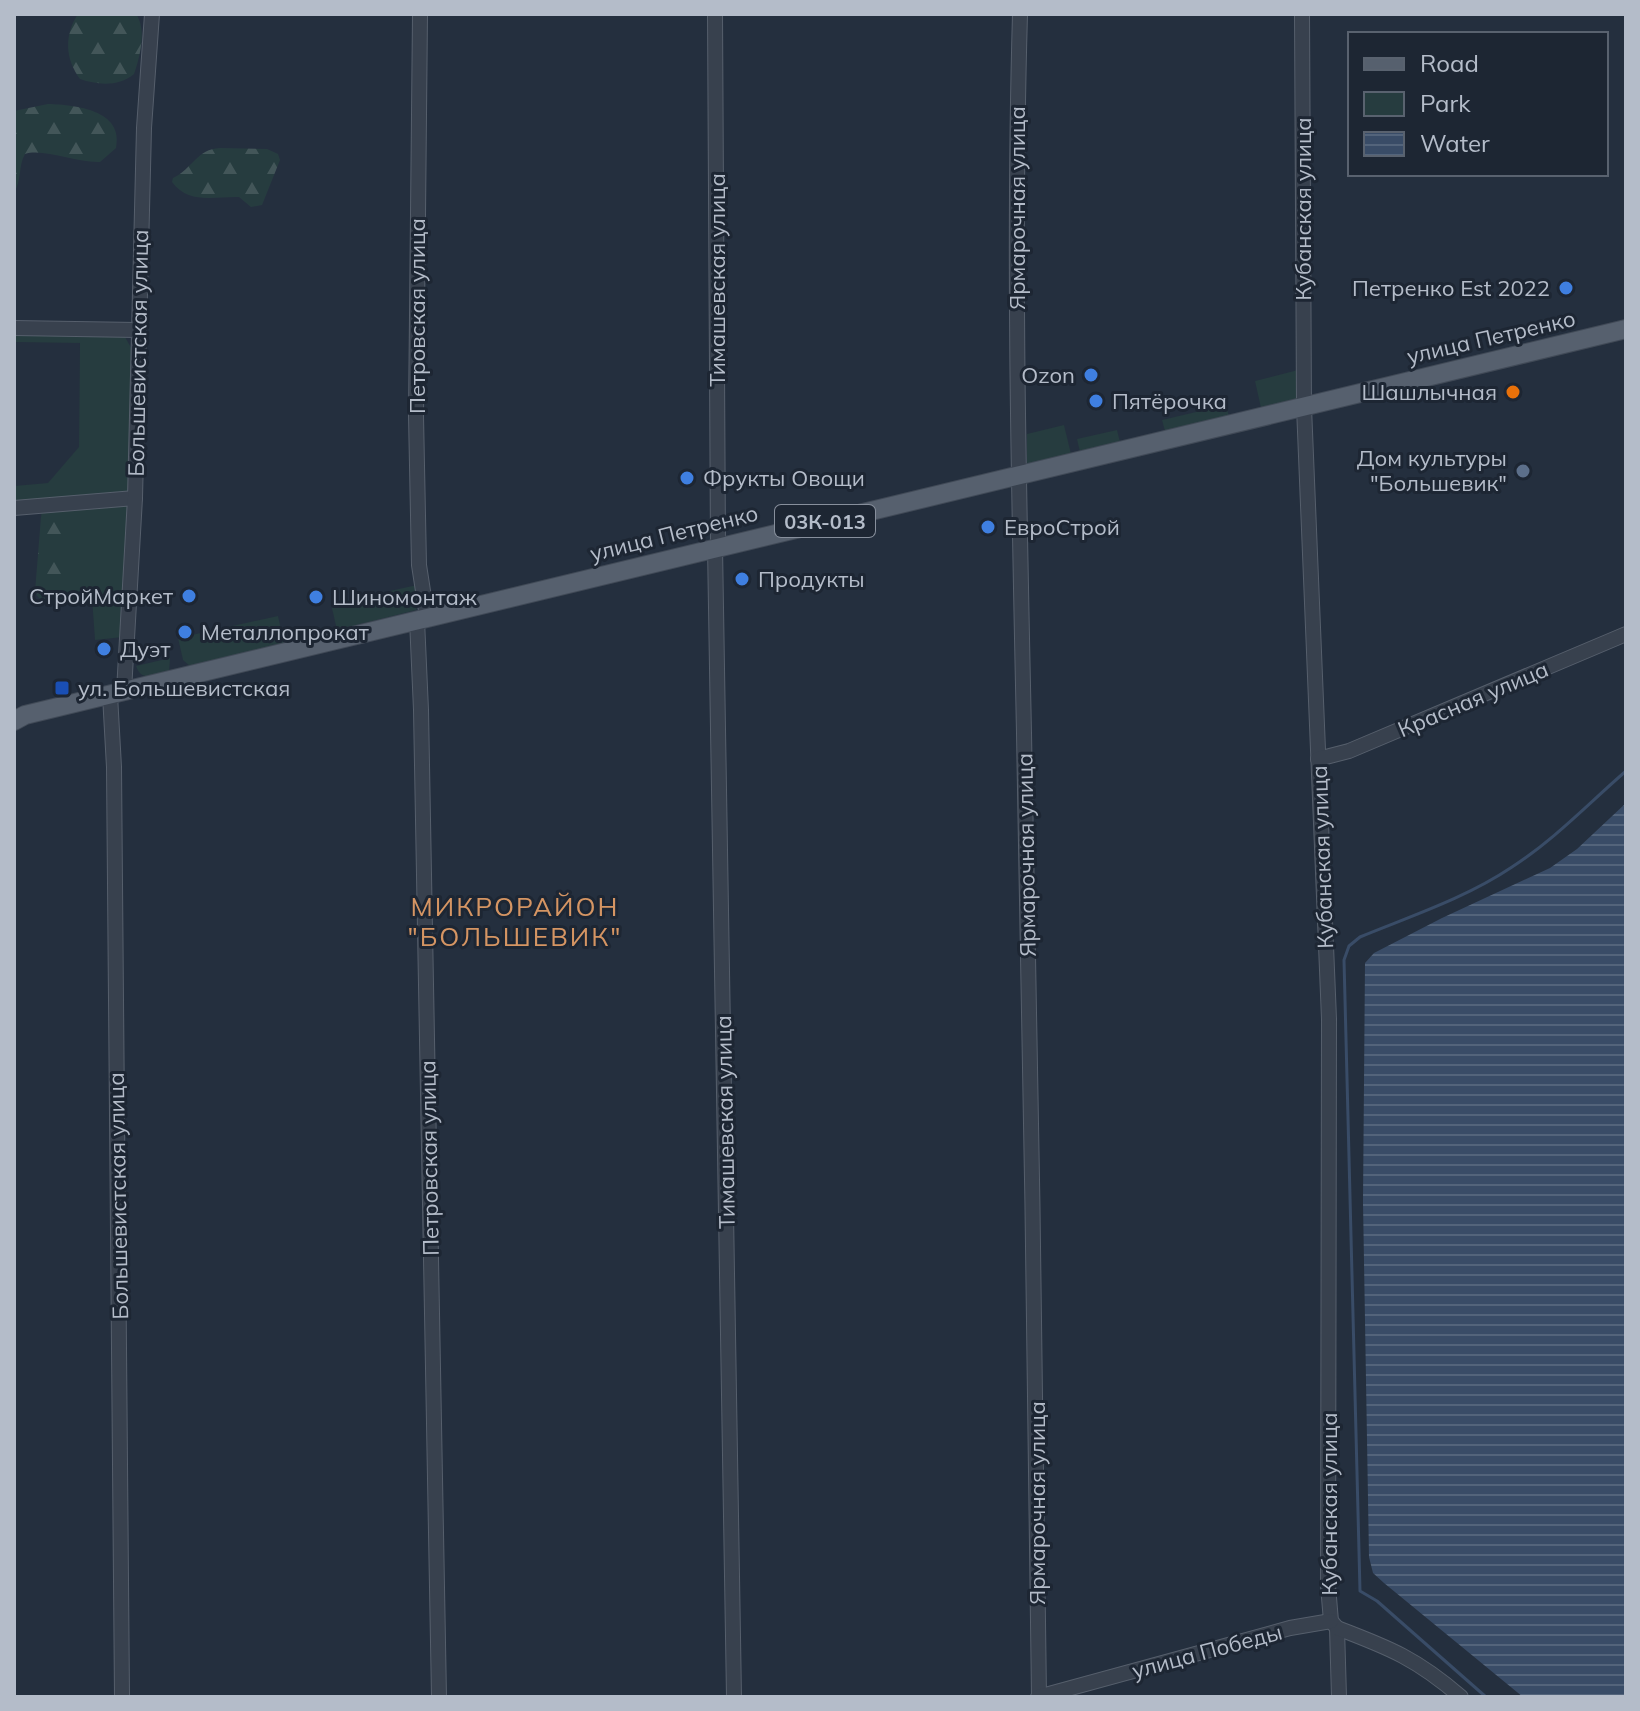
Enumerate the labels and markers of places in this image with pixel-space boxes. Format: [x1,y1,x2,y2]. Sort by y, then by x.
place label: Петренко Est 2022 [1352,274,1550,302]
marker: Петренко Est 2022 [1557,279,1575,297]
place label: Ozon [1021,361,1075,389]
marker: Ozon [1082,366,1100,384]
place label: Шашлычная [1361,378,1497,406]
marker: Шашлычная [1504,383,1522,401]
place label: Пятёрочка [1112,387,1227,415]
marker: Пятёрочка [1087,392,1105,410]
place label: Дом культуры "Большевик" [1357,444,1507,497]
marker: Дом культуры "Большевик" [1514,462,1532,480]
place label: Фрукты Овощи [703,464,865,492]
marker: Фрукты Овощи [678,469,696,487]
place label: ЕвроСтрой [1004,513,1120,541]
marker: ЕвроСтрой [979,518,997,536]
place label: Продукты [758,565,865,593]
marker: Продукты [733,570,751,588]
place label: СтройМаркет [29,582,173,610]
place label: Шиномонтаж [332,583,477,611]
marker: СтройМаркет [180,587,198,605]
marker: Шиномонтаж [307,588,325,606]
place label: Металлопрокат [201,618,369,646]
marker: Металлопрокат [176,623,194,641]
place label: Дуэт [120,635,171,663]
marker: Дуэт [95,640,113,658]
place label: ул. Большевистская [78,674,290,702]
marker: ул. Большевистская [53,679,71,697]

